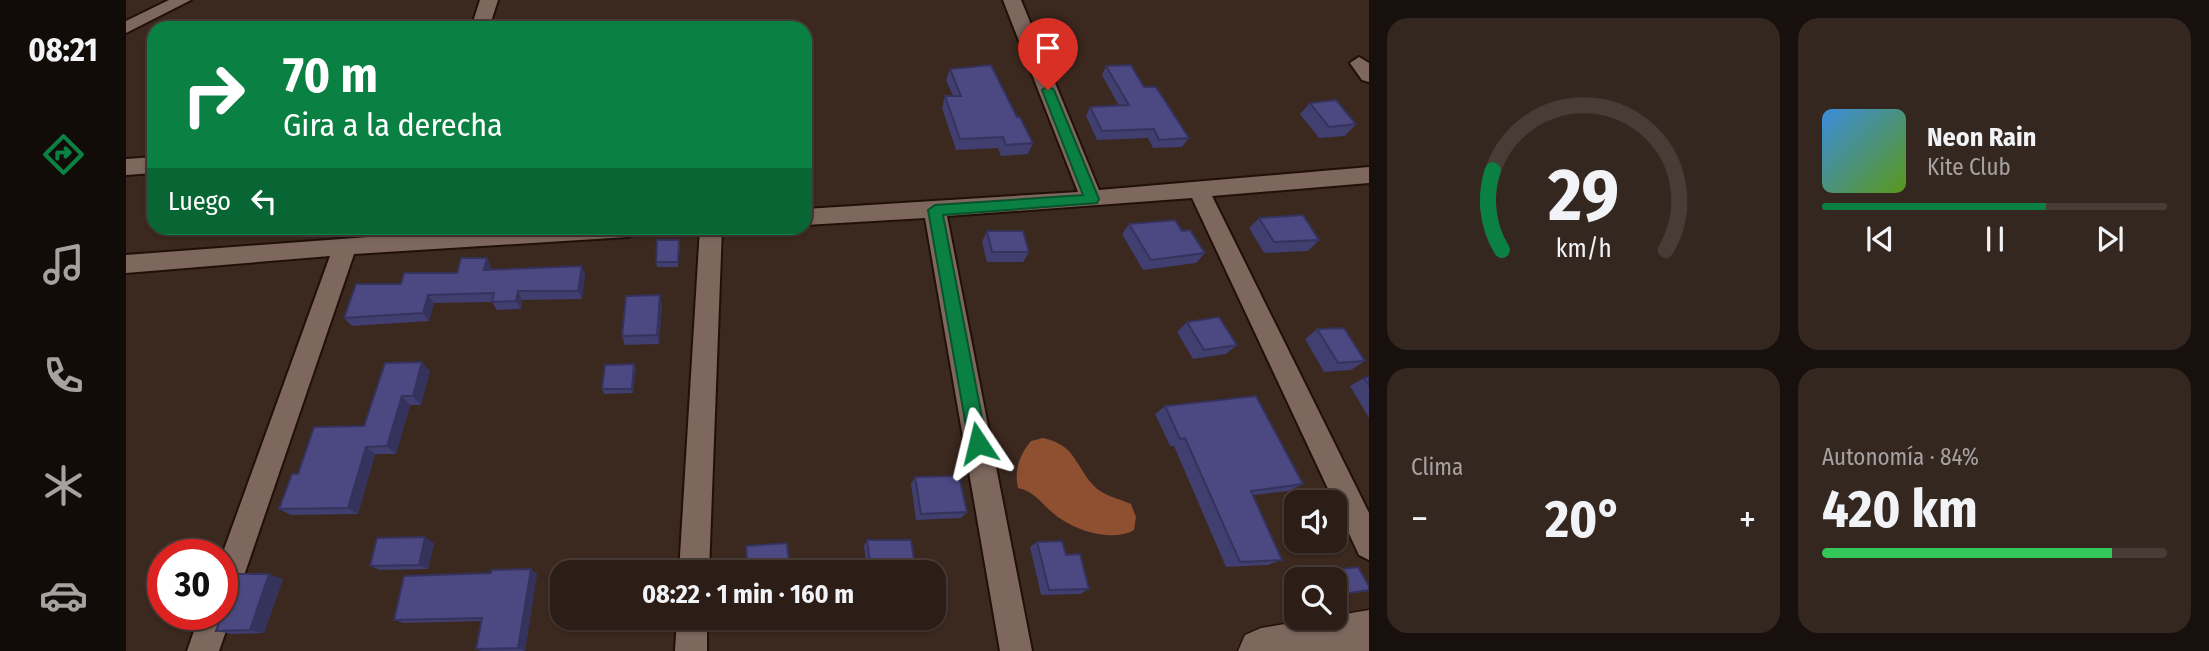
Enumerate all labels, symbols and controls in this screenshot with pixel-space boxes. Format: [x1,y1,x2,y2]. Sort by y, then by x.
pin [1018,18,1078,90]
icon: arrive [1029,29,1067,67]
text: 08:21 [28,31,98,69]
text: 70 m [283,46,378,105]
icon: right [168,49,259,140]
text: Gira a la derecha [283,106,503,144]
text: Neon Rain [1927,122,2036,153]
icon: directions [39,130,88,179]
text: 29 [1547,152,1619,239]
text: Kite Club [1927,153,2011,181]
icon: left [245,182,283,220]
text: Luego [168,186,231,217]
icon: previous [1861,220,1899,258]
icon: pause [1976,220,2014,258]
icon: next [2091,220,2129,258]
text: km/h [1556,234,1611,264]
icon: music [39,240,88,289]
icon: phone [39,351,88,400]
position arrow [941,406,1015,480]
text: Autonomía · 84% [1822,443,1979,471]
text: Clima [1411,453,1463,481]
icon: climate [39,461,88,510]
text: 420 km [1822,478,1978,541]
text: 20° [1545,488,1622,551]
map controls [1284,490,1347,630]
button: sound [1284,490,1347,553]
text: − [1411,496,1428,542]
text: + [1739,496,1756,542]
speed limit sign: 30 [147,539,238,630]
button: search [1284,567,1347,630]
icon: car [39,571,88,620]
text: 08:22 · 1 min · 160 m [642,579,854,610]

